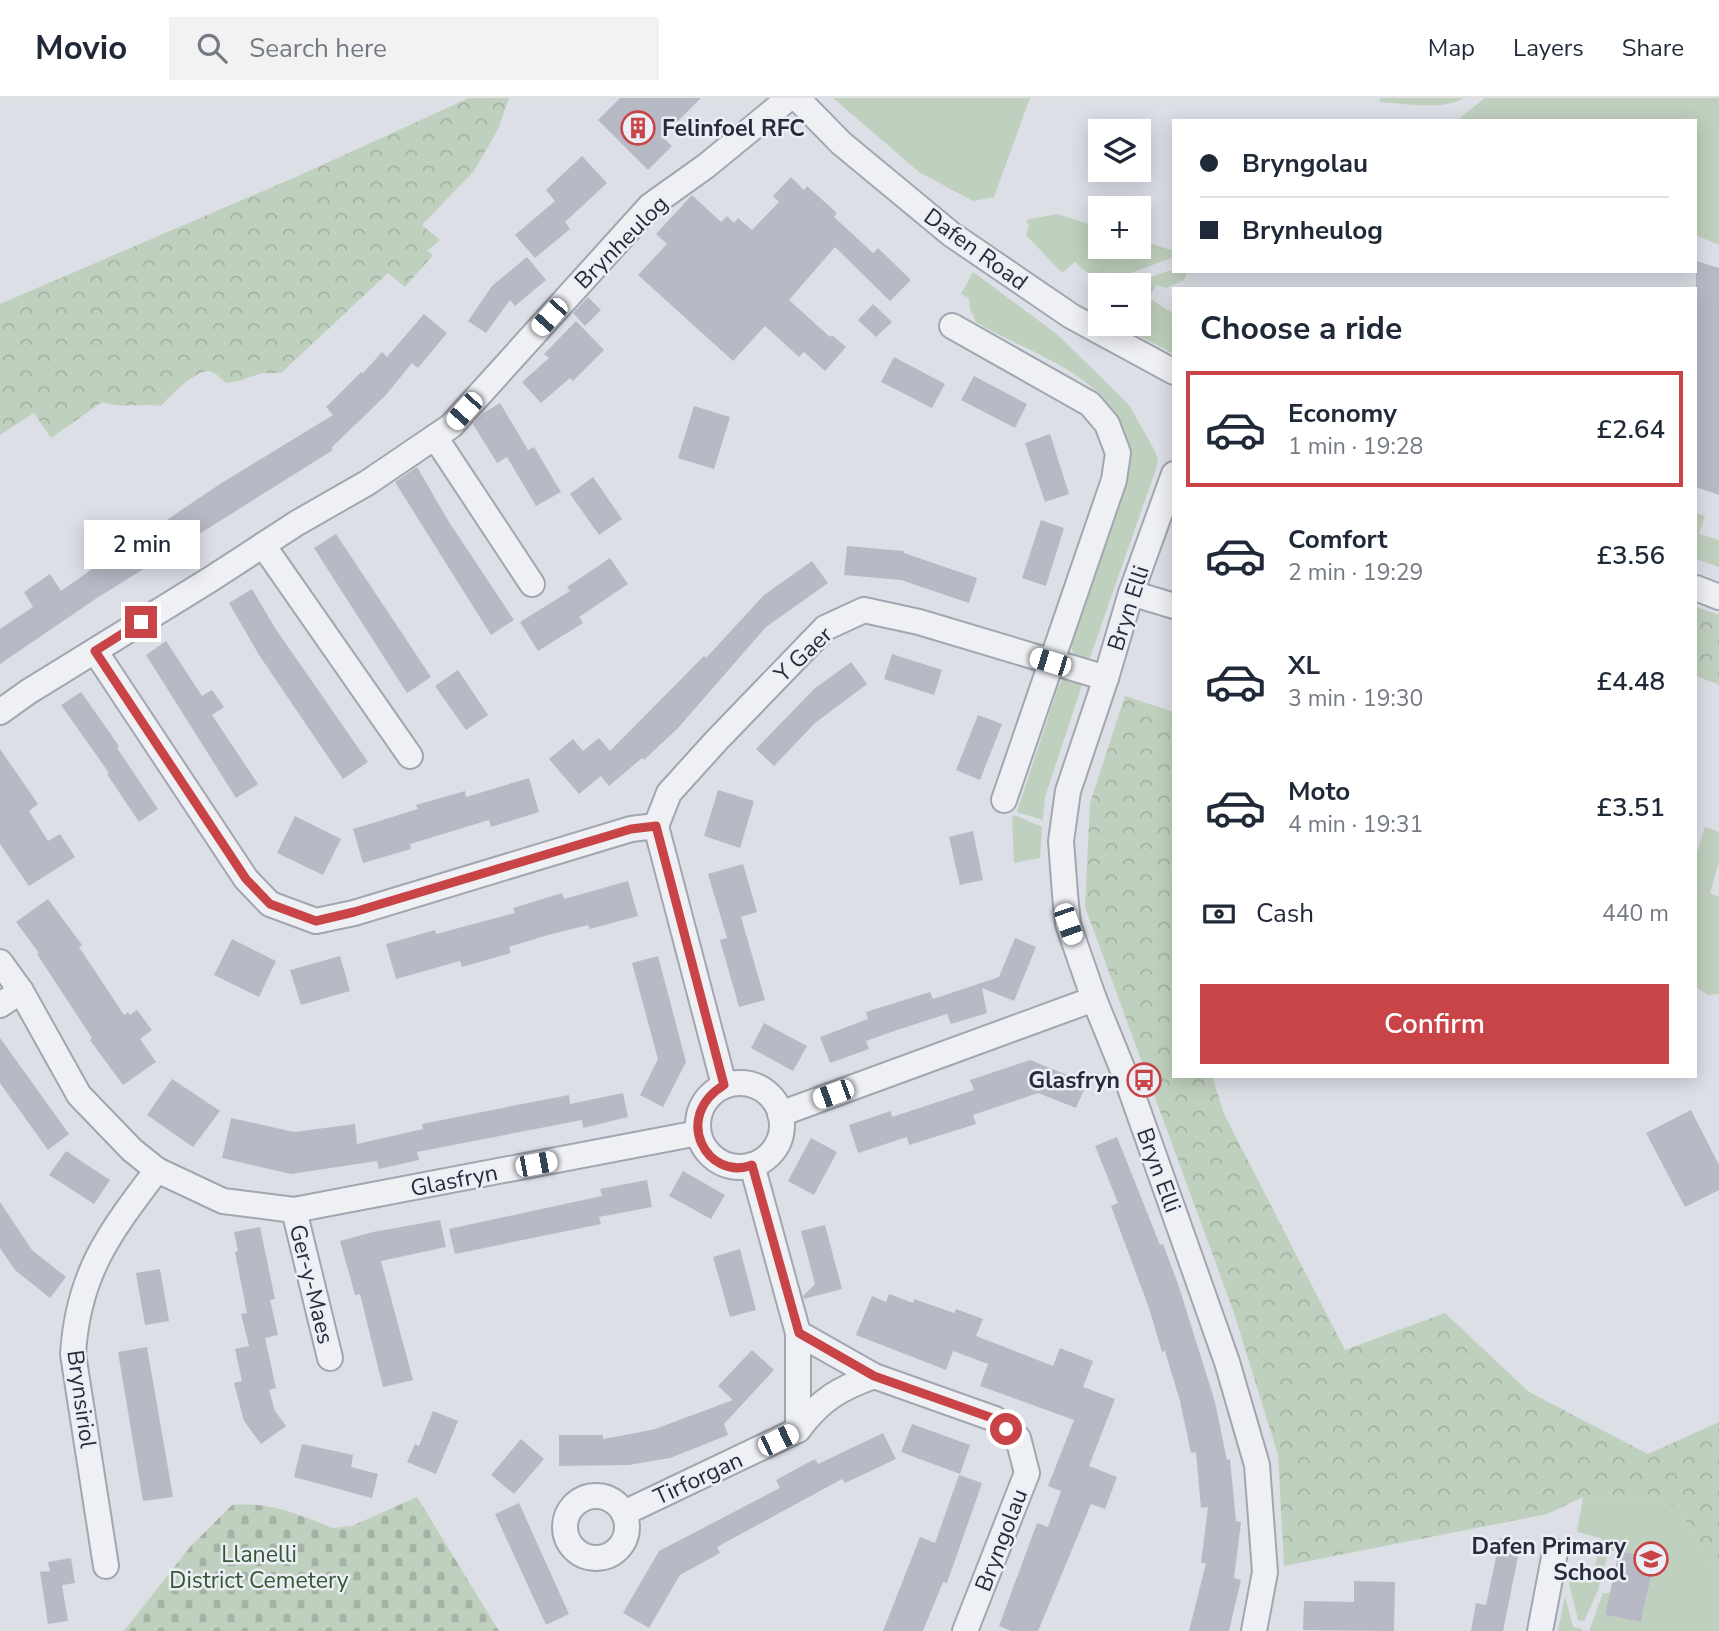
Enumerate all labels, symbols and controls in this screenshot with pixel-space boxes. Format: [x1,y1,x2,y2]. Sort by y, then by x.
search box [169,17,659,80]
text: Movio [35,26,127,71]
icon: search [193,29,231,67]
text: Search here [249,31,387,66]
text: Map [1428,32,1475,64]
text: Layers [1513,32,1584,64]
text: Share [1622,32,1684,64]
building icon: Felinfoel RFC [619,109,657,147]
place label: Felinfoel RFC [662,113,805,144]
map controls [1088,119,1151,336]
button: layers [1088,119,1151,182]
text: Bryngolau [1242,146,1368,181]
street label: Brynheulog [568,189,675,296]
button: + [1088,196,1151,259]
street label: Dafen Road [918,201,1034,298]
text: Brynheulog [1242,213,1383,248]
button: − [1088,273,1151,336]
car [528,294,571,340]
text: Choose a ride [1200,307,1402,350]
car [443,388,486,434]
text: Economy [1288,396,1397,431]
icon: car [1204,398,1267,461]
text: £2.64 [1596,412,1665,447]
text: 1 min · 19:28 [1288,431,1423,462]
callout: 2 min [83,520,199,570]
text: Comfort [1288,522,1388,557]
icon: car [1204,524,1267,587]
text: 2 min [113,529,171,560]
text: £3.56 [1596,538,1665,573]
text: 2 min · 19:29 [1288,557,1423,588]
street label: Bryn Elli [1100,562,1157,655]
route end [125,606,157,638]
street label: Y Gaer [767,619,840,690]
car [1027,646,1074,678]
text: XL [1288,648,1320,683]
icon: car [1204,650,1267,713]
text: £4.48 [1596,664,1665,699]
text: 3 min · 19:30 [1288,683,1423,714]
text: Moto [1288,774,1350,809]
icon: car [1204,776,1267,839]
text: £3.51 [1596,790,1665,825]
text: 4 min · 19:31 [1288,809,1423,840]
icon: cash [1200,895,1238,933]
text: Cash [1256,896,1314,931]
text: 440 m [1602,898,1669,929]
car [1052,901,1085,947]
button: Confirm [1200,984,1669,1064]
bus stop icon: Glasfryn [1125,1061,1163,1099]
place label: Glasfryn [1028,1065,1120,1096]
car [810,1077,857,1111]
street label: Bryn Elli [1129,1124,1188,1217]
car [514,1150,559,1178]
street label: Glasfryn [408,1157,500,1204]
street label: Ger-y-Maes [282,1221,341,1347]
street label: Brynsiriol [59,1348,104,1450]
route start [990,1413,1022,1445]
car [755,1421,802,1459]
street label: Tirforgan [649,1444,748,1513]
street label: Bryngolau [968,1484,1035,1596]
place label: Dafen Primary School [1471,1531,1627,1588]
park label: Llanelli District Cemetery [169,1539,349,1596]
school or university icon: Dafen Primary School [1632,1540,1670,1578]

